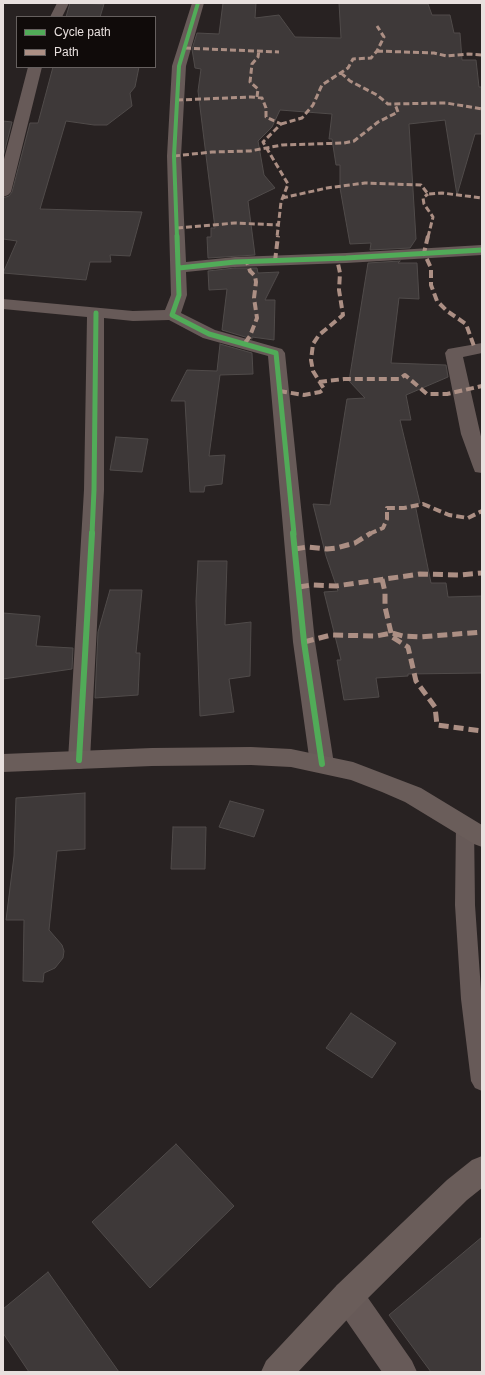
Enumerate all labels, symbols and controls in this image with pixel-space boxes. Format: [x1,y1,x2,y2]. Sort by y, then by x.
legend [16,16,156,68]
text: Cycle path [54,25,111,39]
text: Path [54,45,79,59]

